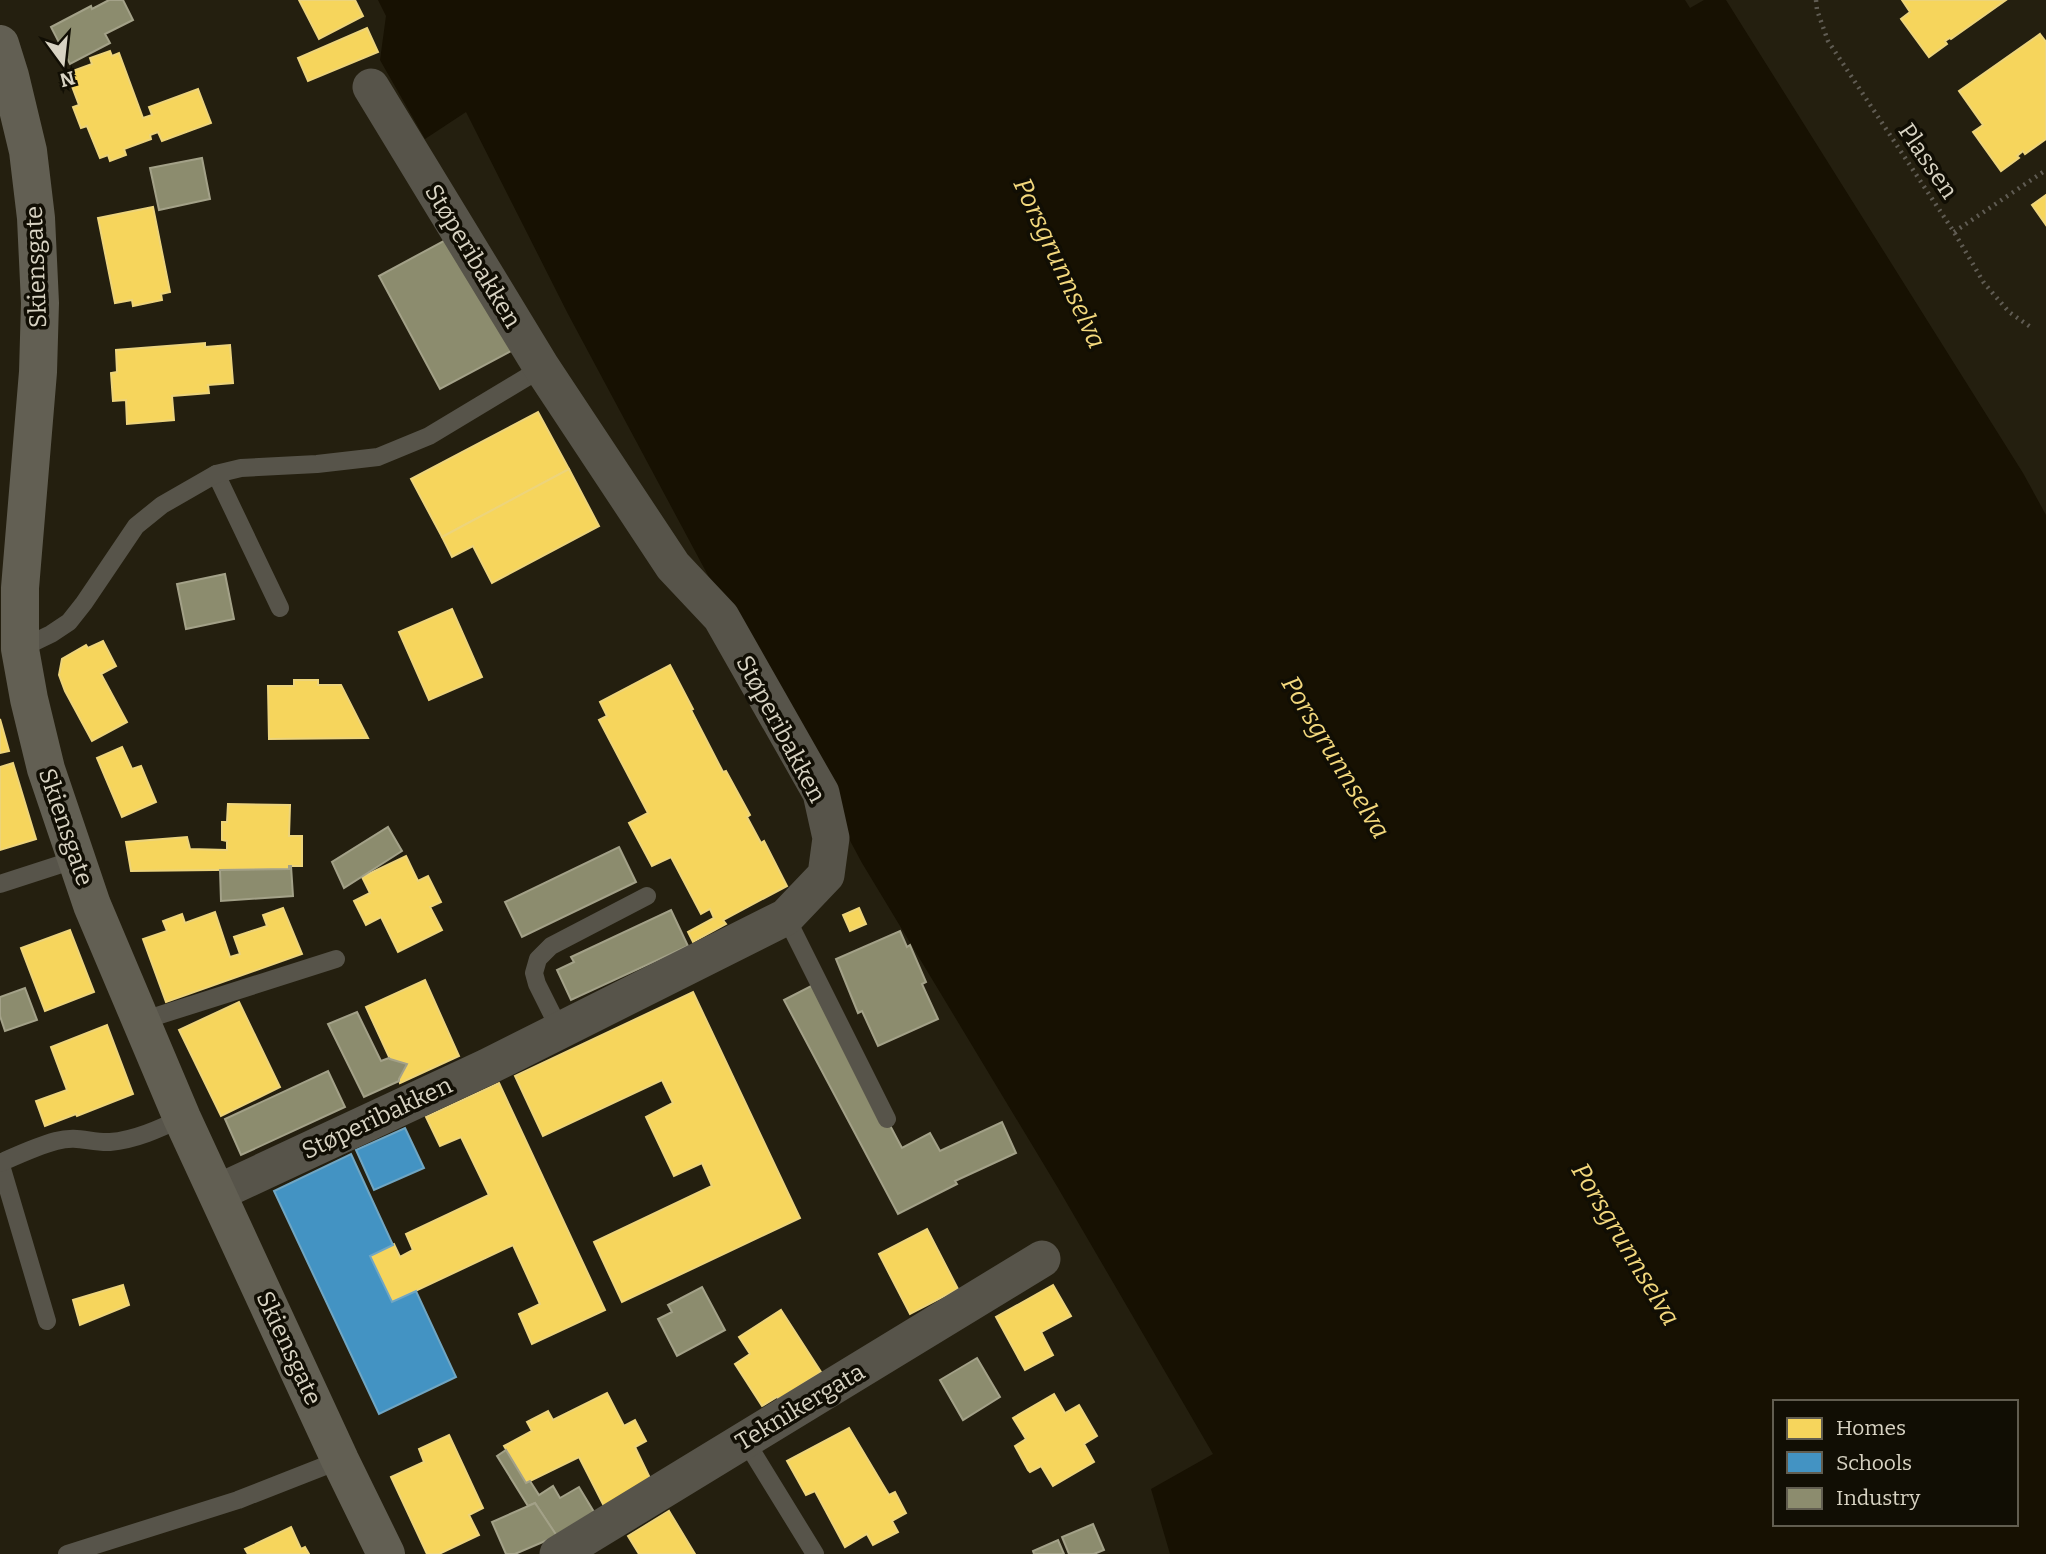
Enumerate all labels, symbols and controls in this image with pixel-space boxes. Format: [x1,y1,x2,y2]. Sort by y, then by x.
north arrow [28,28,98,98]
text: N [57,66,77,92]
street label: Plassen [1893,118,1963,204]
water label: Porsgrunnselva [1007,173,1113,353]
street label: Støperibakken [419,179,527,333]
street label: Skiensgate [20,205,52,329]
street label: Støperibakken [730,651,832,807]
water label: Porsgrunnselva [1275,670,1396,844]
street label: Skiensgate [33,765,99,889]
street label: Støperibakken [297,1071,457,1165]
water label: Porsgrunnselva [1565,1157,1686,1331]
street label: Skiensgate [250,1287,328,1409]
street label: Teknikergata [730,1358,870,1456]
legend [1773,1400,2018,1526]
text: Homes [1836,1415,1906,1441]
text: Schools [1836,1450,1912,1476]
text: Industry [1836,1485,1921,1511]

